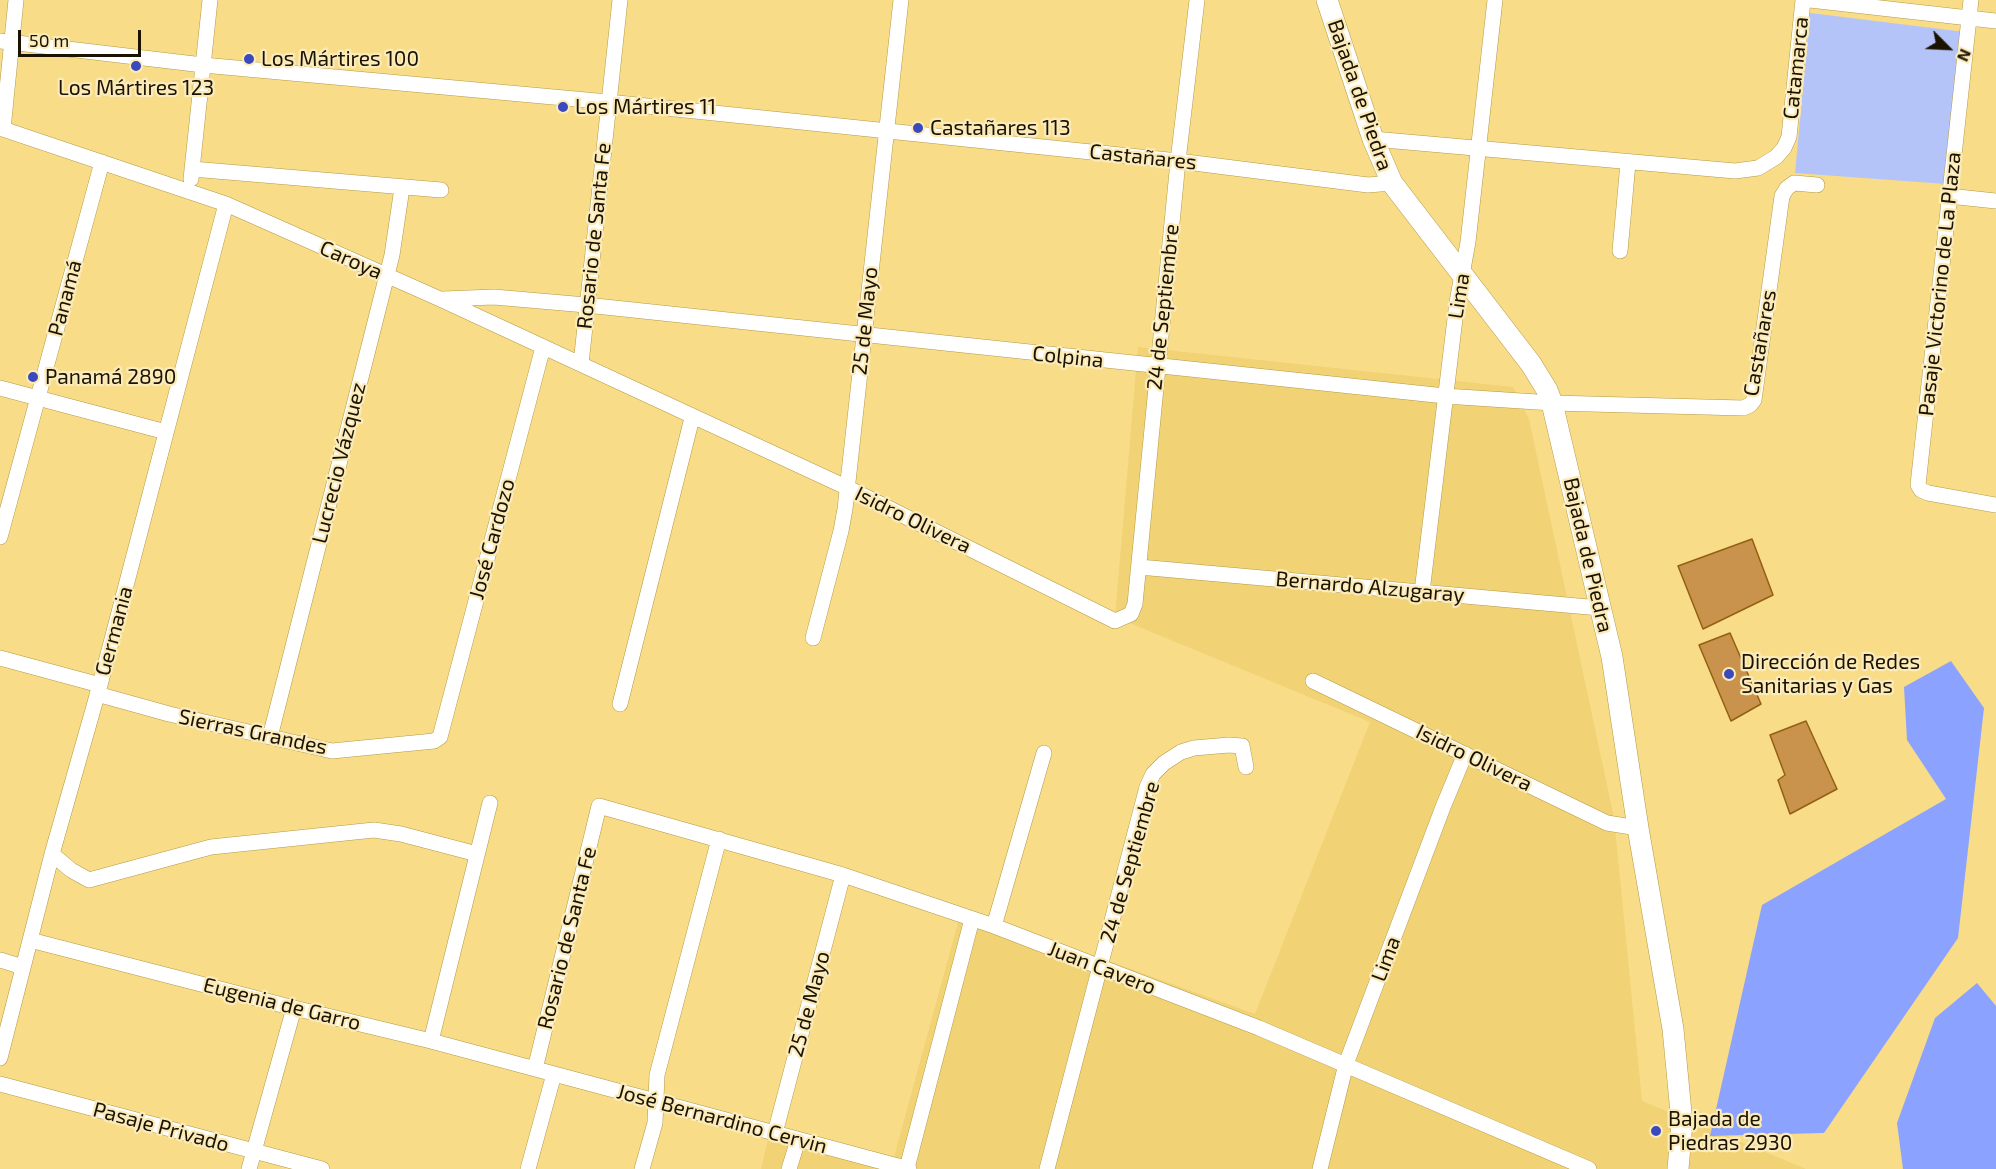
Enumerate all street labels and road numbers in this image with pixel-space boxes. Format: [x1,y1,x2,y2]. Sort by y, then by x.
street label: Bajada de Piedra [1322,16,1398,174]
street label: Catamarca [1778,16,1814,120]
street label: Castañares [1088,139,1198,175]
street label: Rosario de Santa Fe [572,142,616,330]
street label: Pasaje Victorino de La Plaza [1914,151,1966,417]
street label: 24 de Septiembre [1142,223,1184,391]
street label: Caroya [316,235,386,285]
street label: Panamá [43,257,87,339]
street label: 25 de Mayo [847,266,883,376]
street label: Lima [1443,271,1475,321]
street label: Castañares [1738,288,1782,398]
street label: Colpina [1031,341,1105,373]
street label: Lucrecio Vázquez [307,380,371,546]
street label: Bajada de Piedra [1558,475,1618,635]
street label: José Cardozo [464,476,520,602]
street label: Isidro Olivera [851,481,975,559]
street label: Bernardo Alzugaray [1275,566,1465,608]
street label: Germania [90,583,138,679]
street label: Sierras Grandes [176,704,330,760]
street label: Isidro Olivera [1412,719,1536,797]
street label: 24 de Septiembre [1095,778,1165,946]
street label: Rosario de Santa Fe [532,844,602,1032]
street label: Lima [1366,933,1406,985]
street label: Juan Cavero [1045,936,1159,1000]
street label: 25 de Mayo [783,948,835,1060]
street label: Eugenia de Garro [201,972,363,1036]
street label: José Bernardino Cervin [614,1079,830,1159]
street label: Pasaje Privado [90,1097,232,1157]

